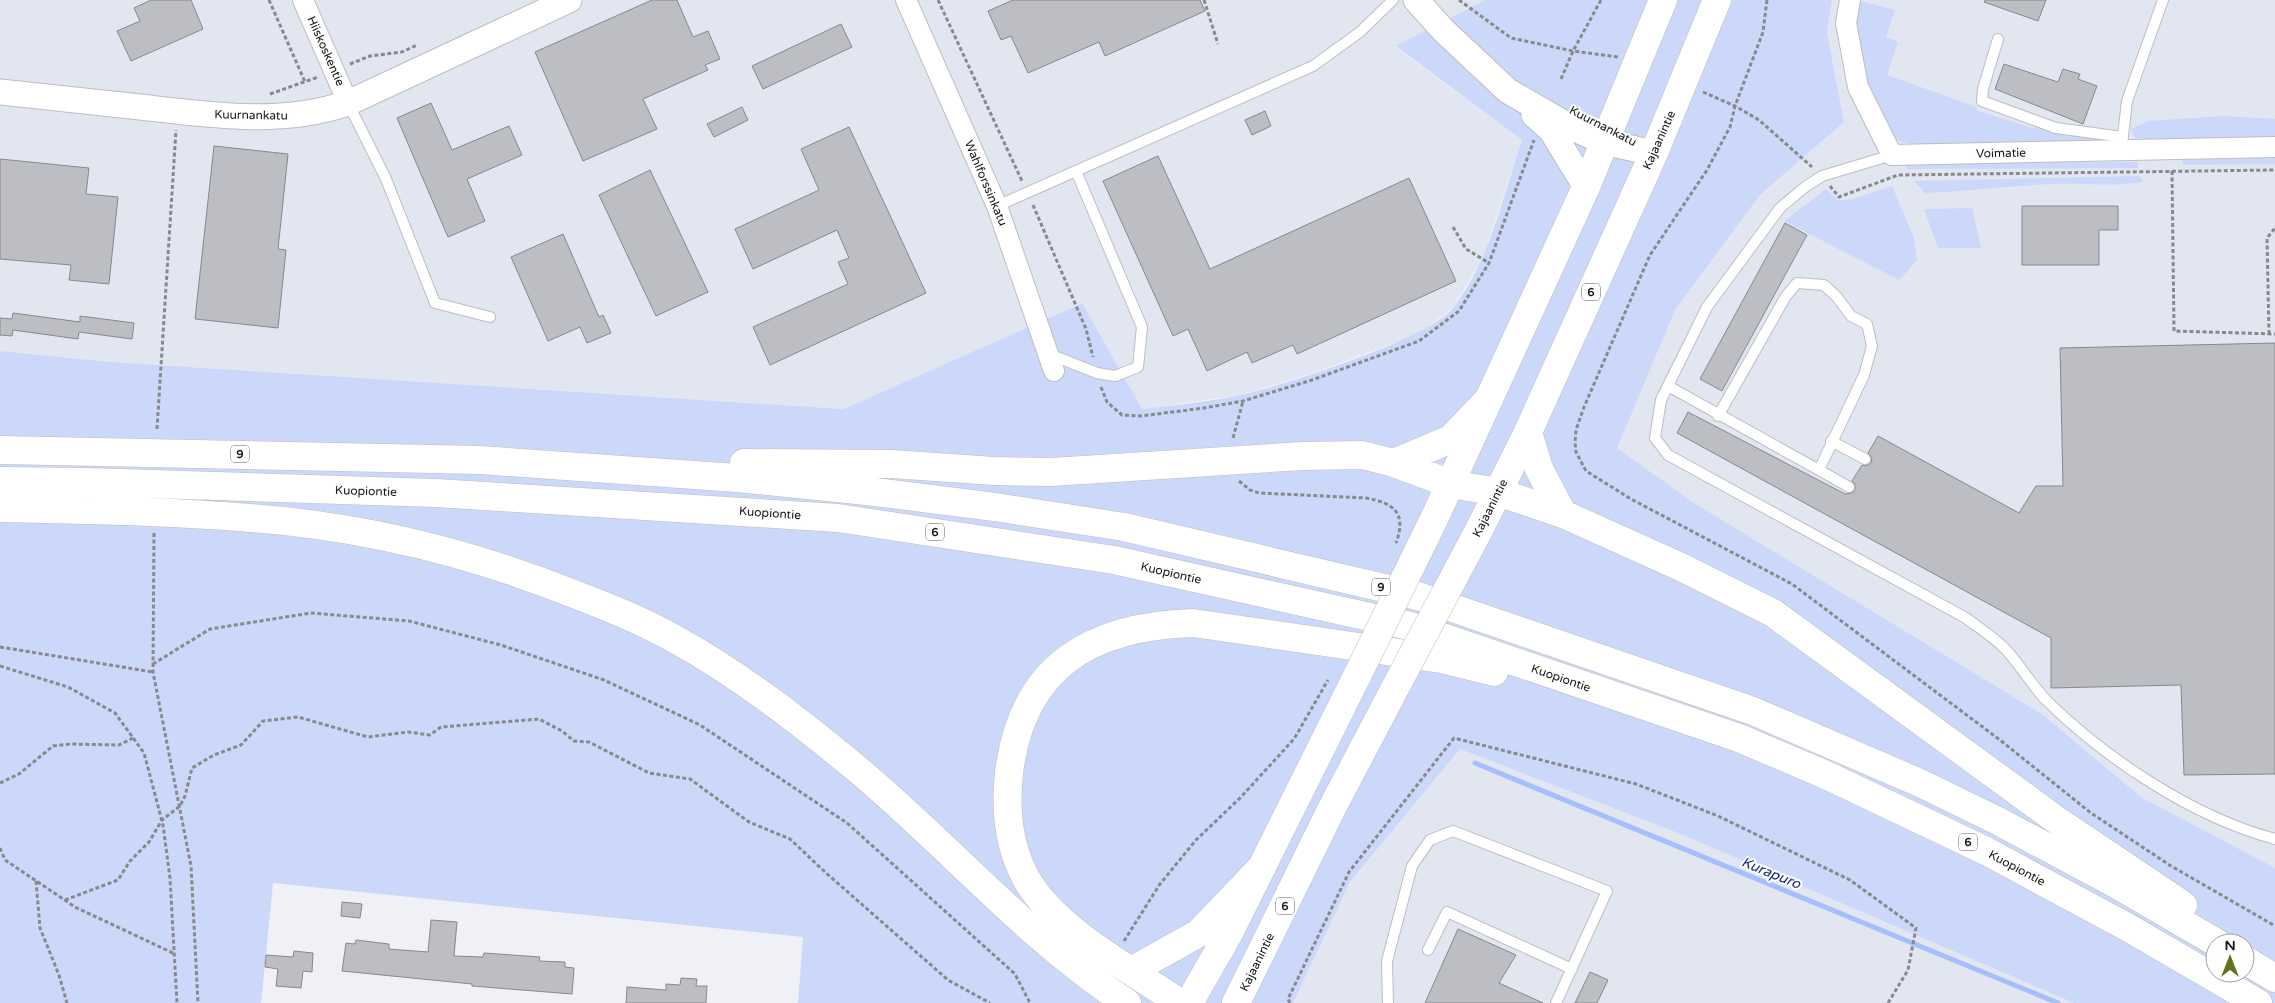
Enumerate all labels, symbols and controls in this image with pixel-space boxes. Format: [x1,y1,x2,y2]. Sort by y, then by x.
street label: Hiiskoskentie [304,14,348,88]
street label: Kuurnankatu [1567,103,1639,149]
street label: Kuurnankatu [214,107,288,123]
street label: Kajaanintie [1640,108,1678,172]
street label: Wahlforssinkatu [962,138,1010,228]
street label: Voimatie [1976,146,2026,160]
road number: 6 [1582,284,1600,300]
road number: 9 [231,446,249,462]
street label: Kajaanintie [1469,477,1511,539]
street label: Kuopiontie [335,483,397,499]
street label: Kuopiontie [739,504,802,522]
road number: 6 [926,524,944,540]
street label: Kuopiontie [1139,559,1203,587]
road number: 9 [1372,578,1390,596]
street label: Kuopiontie [1529,661,1593,695]
road number: 6 [1959,834,1977,850]
street label: Kuopiontie [1986,847,2048,889]
water label: Kurapuro [1739,853,1804,893]
road number: 6 [1276,898,1294,914]
street label: Kajaanintie [1237,930,1277,993]
north arrow [2205,933,2255,983]
text: N [2224,937,2236,954]

